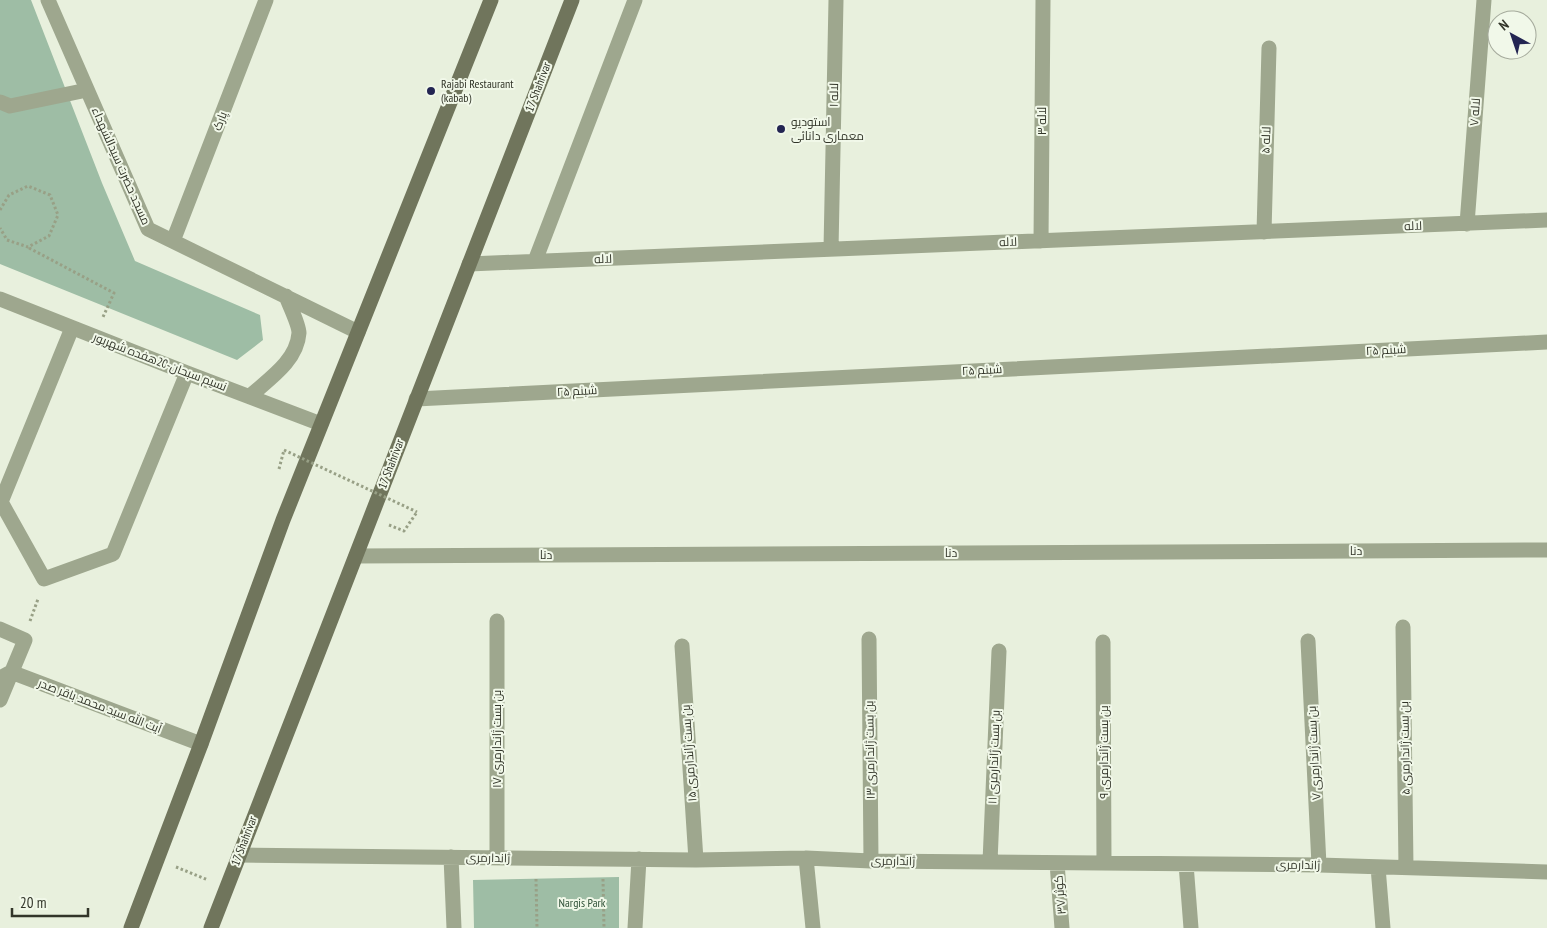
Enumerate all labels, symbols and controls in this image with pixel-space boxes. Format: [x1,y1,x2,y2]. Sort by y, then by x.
north arrow [1487,10,1537,60]
text: N [1495,16,1512,34]
street label: 17 Shahrivar [521,59,554,114]
place label: Rajabi Restaurant (kabab) [441,76,514,105]
street label: لاله ۱ [826,83,841,107]
marker: Rajabi Restaurant (kabab) [425,85,437,97]
street label: لاله ۷ [1466,97,1483,126]
street label: مسجد حضرت سیدالشهداء [89,105,154,227]
street label: لاله ۳ [1034,107,1049,135]
street label: پارک [209,108,232,133]
place label: استودیو معماری دانائی [791,114,864,143]
marker: استودیو معماری دانائی [775,123,787,135]
street label: لاله ۵ [1258,126,1273,154]
street label: لاله [1404,218,1422,233]
street label: لاله [999,234,1017,249]
street label: لاله [594,251,612,266]
street label: نسیم سبحان-20هفده شهریور [90,329,229,395]
street label: شبنم ۲۵ [1365,341,1407,359]
street label: شبنم ۲۵ [961,361,1003,379]
street label: شبنم ۲۵ [556,382,598,400]
street label: 17 Shahrivar [374,436,407,491]
street label: دنا [1350,543,1362,558]
street label: دنا [945,545,957,560]
street label: دنا [540,547,552,562]
street label: آیت الله سید محمد باقر صدر [35,675,165,736]
street label: بن بست ژاندارمری ۱۷ [489,690,504,788]
street label: بن بست ژاندارمری ۱۳ [861,700,878,800]
street label: بن بست ژاندارمری ۵ [1396,701,1413,795]
street label: بن بست ژاندارمری ۱۵ [678,704,699,802]
street label: بن بست ژاندارمری ۹ [1096,705,1111,799]
street label: بن بست ژاندارمری ۷ [1304,705,1323,801]
street label: بن بست ژاندارمری ۱۱ [984,710,1003,804]
street label: 17 Shahrivar [227,813,260,868]
street label: ژاندارمری [466,850,511,865]
street label: ژاندارمری [871,853,916,868]
street label: ژاندارمری [1276,857,1321,872]
street label: کوثر ۳۷ [1050,875,1069,915]
scale bar [12,886,89,918]
text: 20 m [20,893,46,912]
park label: Nargis Park [559,895,606,910]

